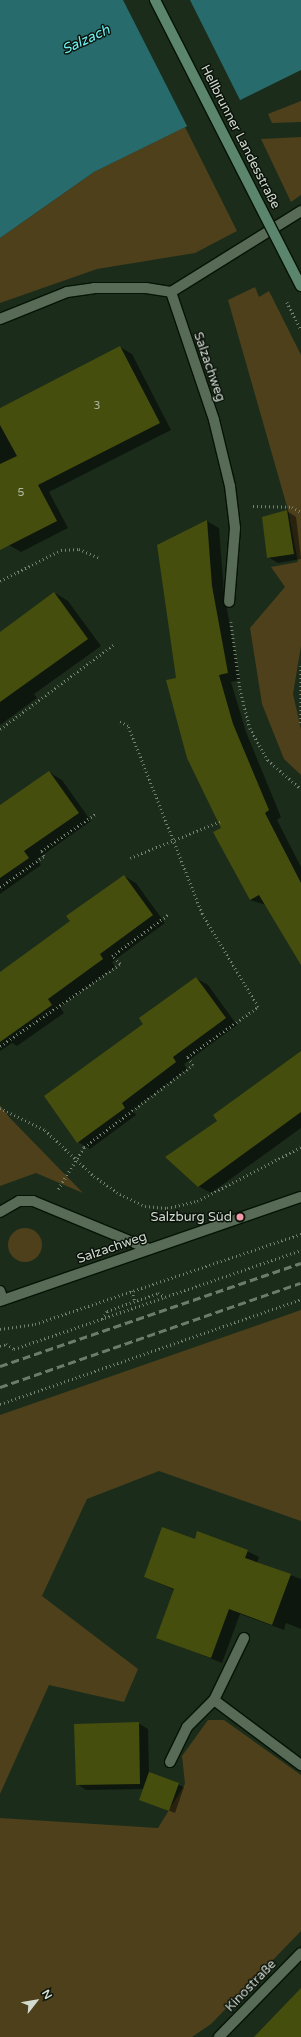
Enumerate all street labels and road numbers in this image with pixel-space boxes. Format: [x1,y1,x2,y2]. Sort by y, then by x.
street label: Hellbrunner Landesstraße [197,62,283,212]
street label: Salzachweg [190,330,228,404]
street label: Salzachweg [75,1229,149,1267]
street label: Kinostraße [222,1957,280,2015]

